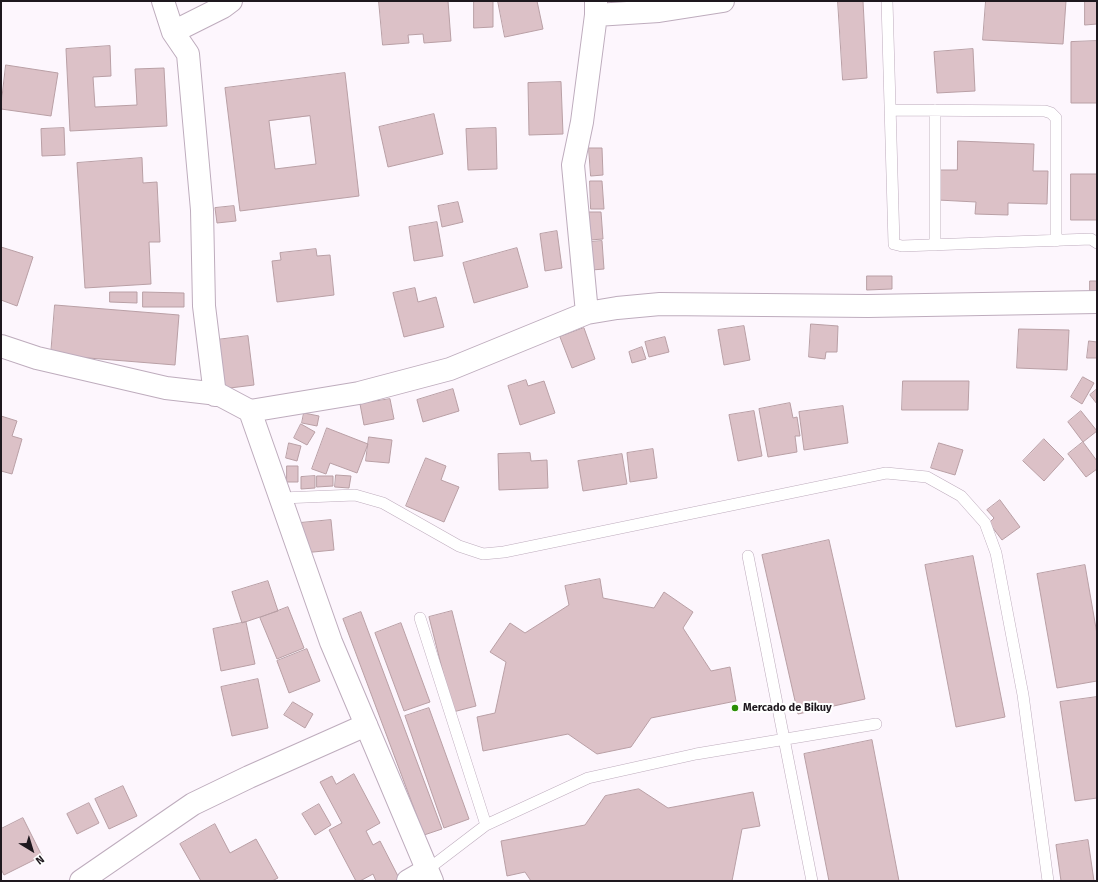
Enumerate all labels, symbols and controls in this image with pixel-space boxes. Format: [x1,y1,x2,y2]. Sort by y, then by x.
place label: Mercado de Bikuy [743,701,832,715]
marker: Mercado de Bikuy [730,703,740,713]
north arrow [12,830,52,870]
text: N [33,852,47,867]

